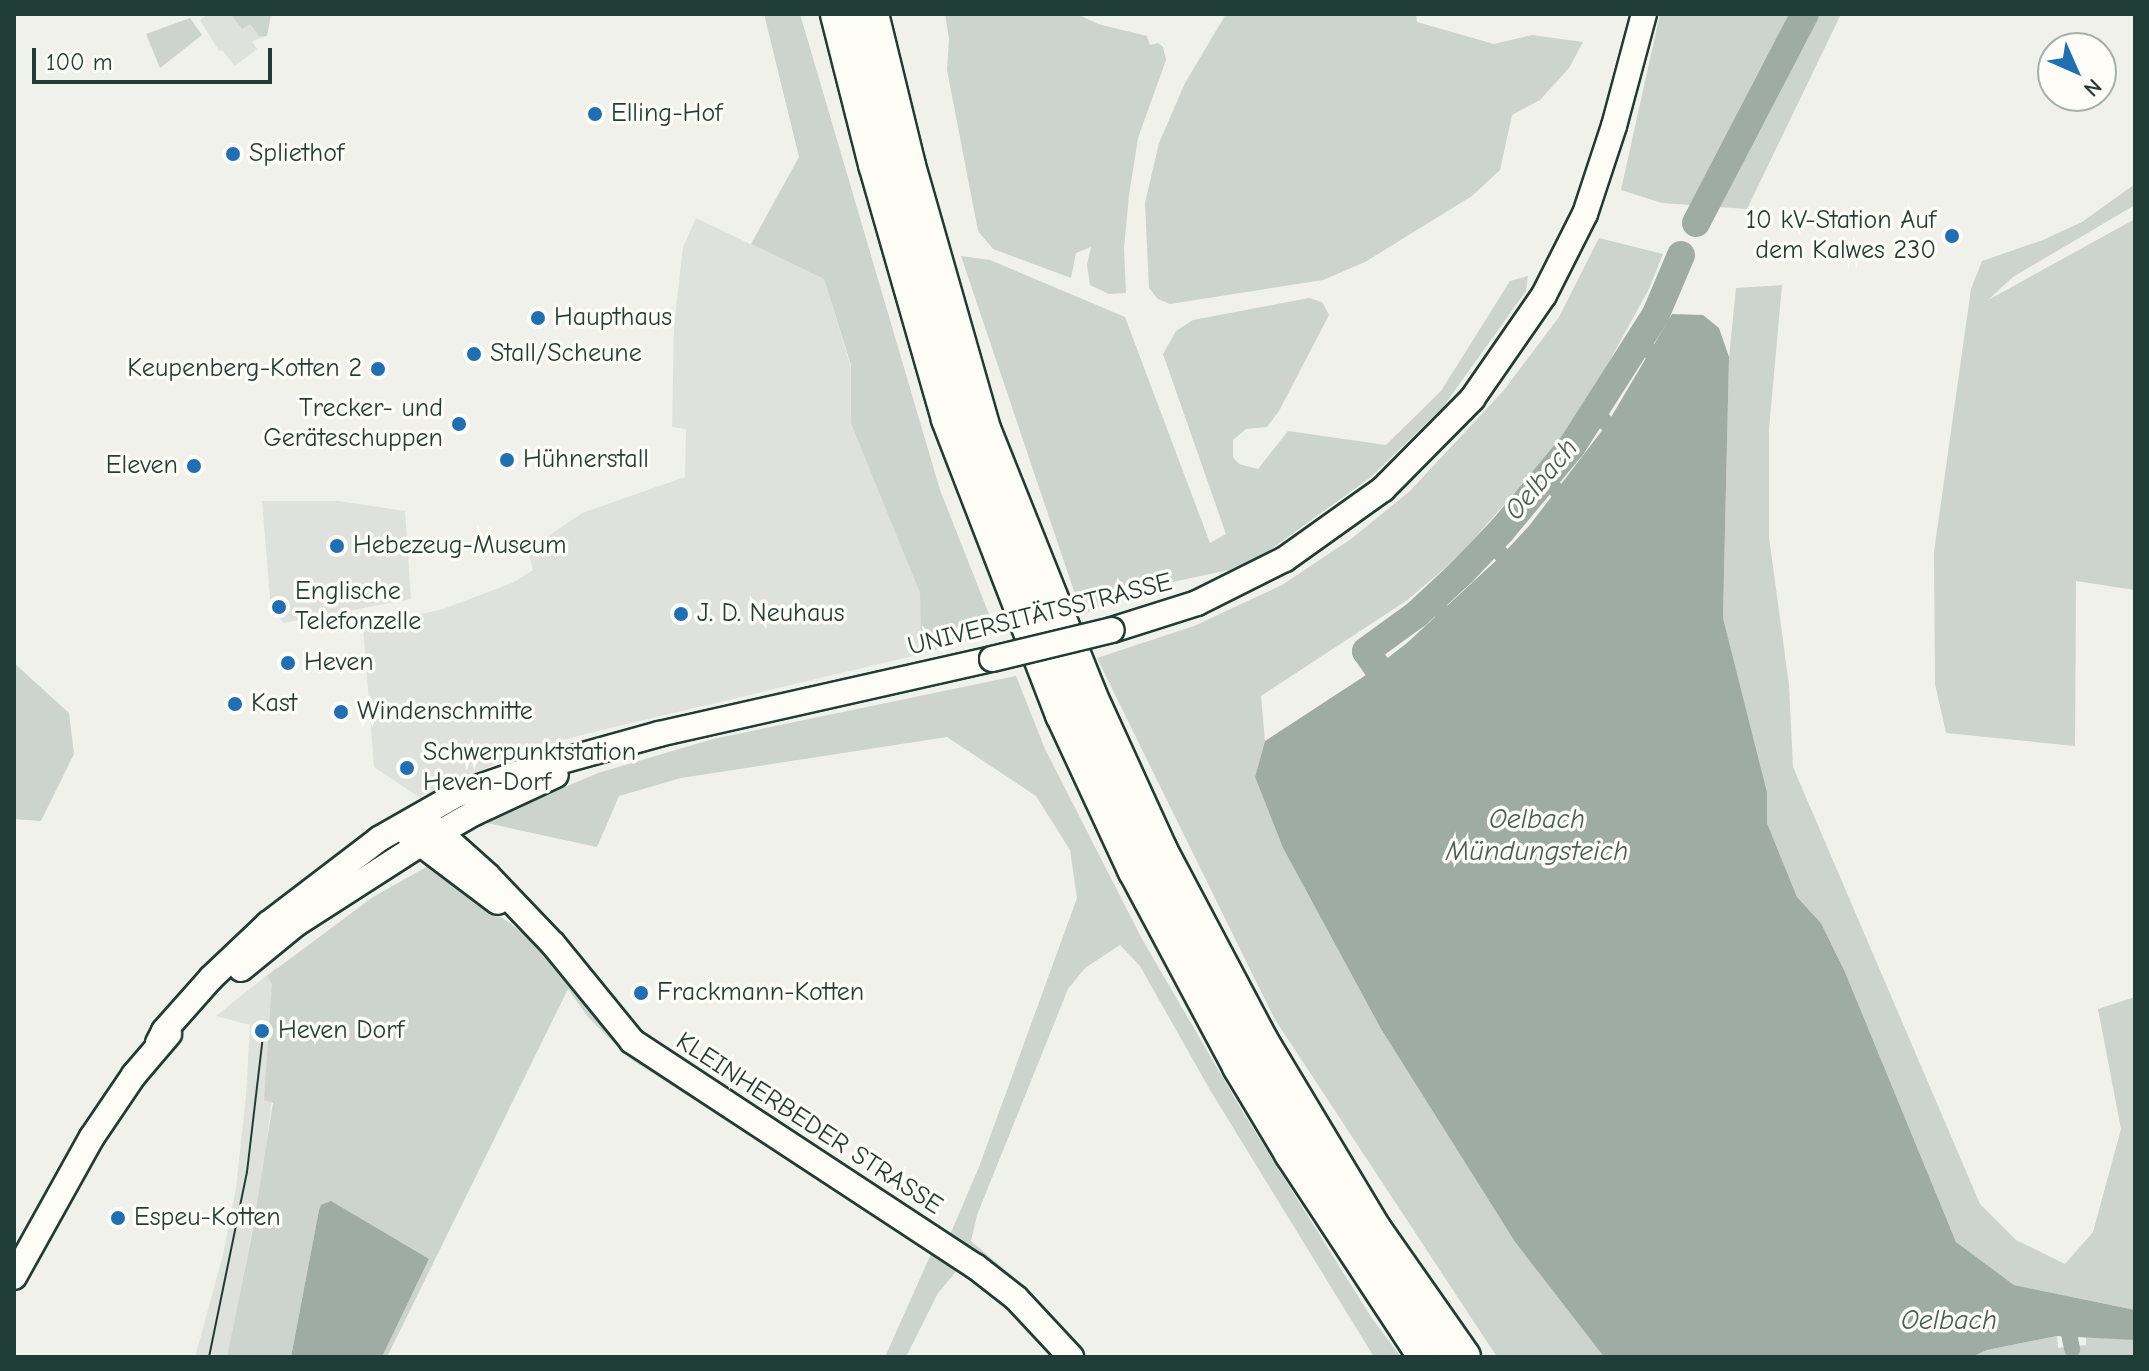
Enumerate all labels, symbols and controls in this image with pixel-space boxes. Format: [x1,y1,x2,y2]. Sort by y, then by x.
scale bar [36,32,276,82]
north arrow [2037,32,2117,112]
text: 100 m [46,48,113,76]
text: N [2078,73,2107,102]
place label: Elling-Hof [611,98,722,130]
marker: Elling-Hof [586,105,604,123]
place label: Spliethof [249,138,344,170]
marker: Spliethof [224,145,242,163]
place label: 10 kV-Station Auf dem Kalwes 230 [1746,205,1936,266]
marker: 10 kV-Station Auf dem Kalwes 230 [1943,227,1961,245]
place label: Haupthaus [554,302,672,334]
marker: Haupthaus [529,309,547,327]
place label: Stall/Scheune [490,338,642,370]
marker: Stall/Scheune [465,345,483,363]
place label: Keupenberg-Kotten 2 [127,353,362,385]
marker: Keupenberg-Kotten 2 [369,360,387,378]
place label: Trecker- und Geräteschuppen [263,393,443,454]
marker: Trecker- und Geräteschuppen [450,415,468,433]
water label: Oelbach [1497,431,1585,527]
place label: Hühnerstall [523,444,649,476]
place label: Eleven [106,450,178,482]
marker: Hühnerstall [498,451,516,469]
marker: Eleven [185,457,203,475]
place label: Hebezeug-Museum [353,530,567,562]
marker: Hebezeug-Museum [328,537,346,555]
street label: UNIVERSITÄTSSTRASSE [905,567,1175,663]
place label: Englische Telefonzelle [295,576,421,638]
marker: Englische Telefonzelle [270,598,288,616]
place label: J. D. Neuhaus [697,598,844,630]
marker: J. D. Neuhaus [672,605,690,623]
place label: Heven [304,647,374,679]
marker: Heven [279,654,297,672]
place label: Kast [251,688,297,720]
marker: Kast [226,695,244,713]
place label: Windenschmitte [357,696,533,728]
marker: Windenschmitte [332,703,350,721]
place label: Schwerpunktstation Heven-Dorf [423,737,636,798]
marker: Schwerpunktstation Heven-Dorf [398,759,416,777]
water label: Oelbach Mündungsteich [1446,802,1628,868]
place label: Frackmann-Kotten [657,977,864,1009]
marker: Frackmann-Kotten [632,984,650,1002]
place label: Heven Dorf [278,1015,404,1047]
marker: Heven Dorf [253,1022,271,1040]
street label: KLEINHERBEDER STRASSE [670,1026,948,1222]
place label: Espeu-Kotten [134,1202,281,1234]
marker: Espeu-Kotten [109,1209,127,1227]
water label: Oelbach [1901,1303,1997,1337]

